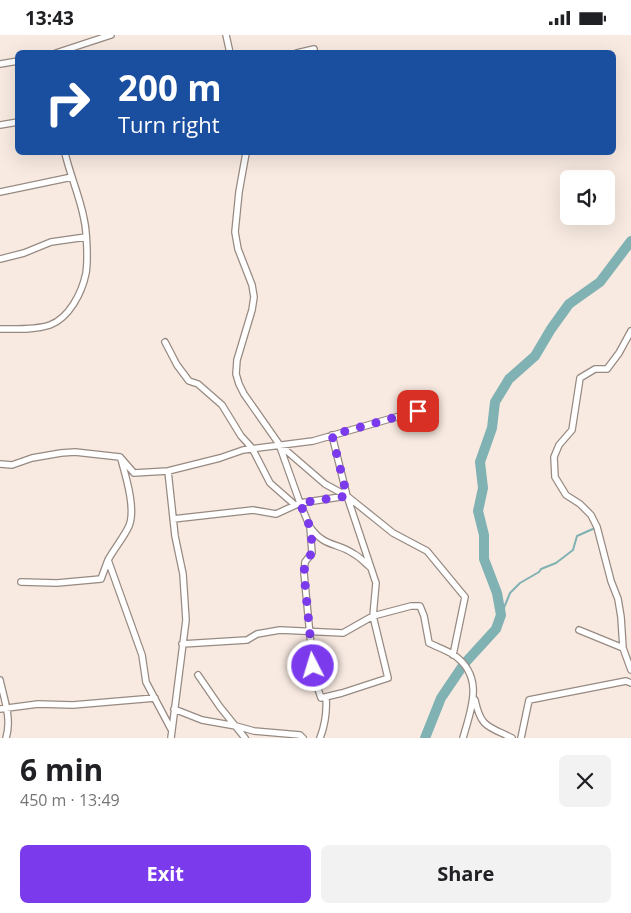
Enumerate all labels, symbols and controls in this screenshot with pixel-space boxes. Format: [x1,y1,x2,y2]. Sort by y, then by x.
text: 13:43 [25,5,74,31]
text: 200 m [118,64,222,111]
icon: right [35,70,100,135]
text: Turn right [118,109,220,139]
map controls [560,170,615,225]
button: sound [560,170,615,225]
pin [397,390,439,432]
icon: arrive [404,397,432,425]
position arrow [286,639,338,691]
text: 6 min [20,749,103,790]
button: close [559,755,611,807]
text: 450 m · 13:49 [20,789,120,811]
button: Exit [20,845,311,903]
button: Share [321,845,611,903]

